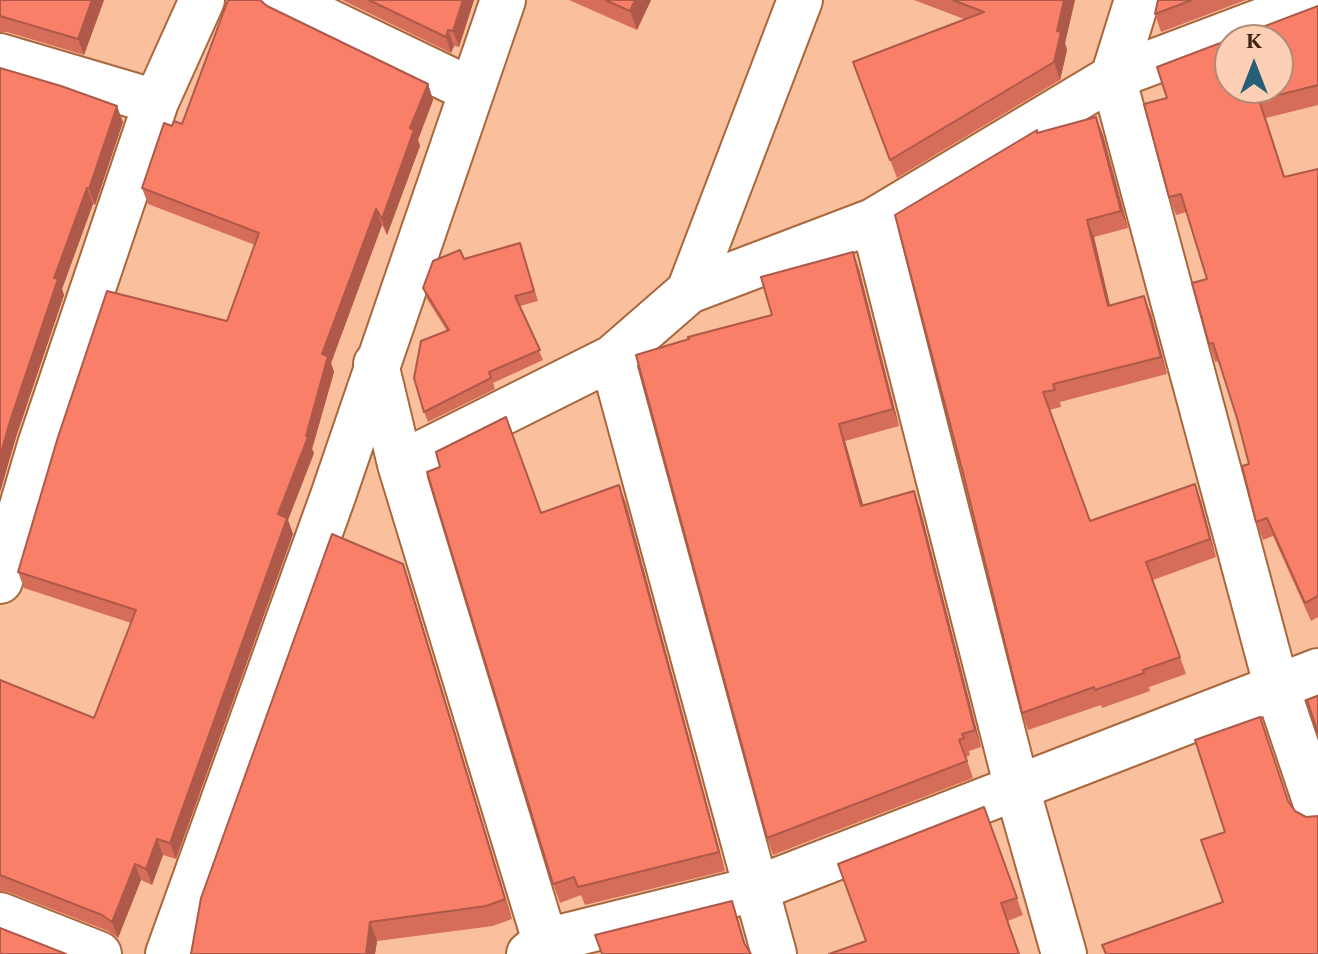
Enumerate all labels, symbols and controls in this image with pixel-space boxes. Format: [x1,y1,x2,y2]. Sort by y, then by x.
north arrow [1214,24,1294,104]
text: K [1245,25,1263,58]

